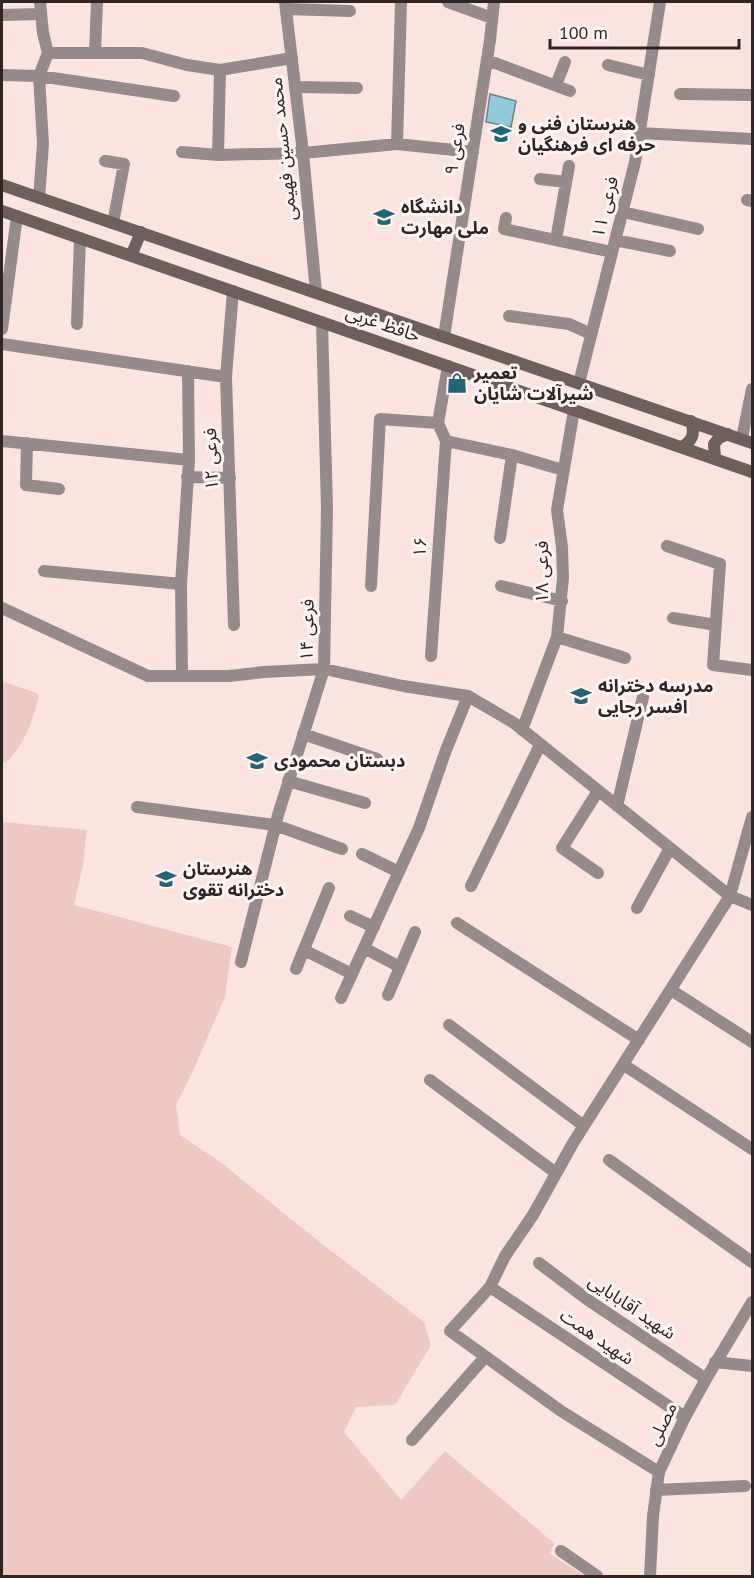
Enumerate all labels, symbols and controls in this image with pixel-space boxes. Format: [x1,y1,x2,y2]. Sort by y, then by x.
scale bar [550,12,739,50]
text: 100 m [559,21,608,44]
street label: محمد حسین فهیمی [264,76,301,222]
place label: هنرستان فنی و حرفه ای فرهنگیان [518,112,655,156]
street label: فرعی ۹ [439,121,470,176]
school or university icon: هنرستان فنی و حرفه ای فرهنگیان [489,122,513,146]
street label: فرعی ۱۱ [586,174,623,240]
place label: دانشگاه ملی مهارت [401,195,489,239]
school or university icon: دانشگاه ملی مهارت [372,205,396,229]
street label: حافظ غربی [343,300,423,347]
place label: تعمیر شیرآلات شایان [473,361,594,405]
shop icon: تعمیر شیرآلات شایان [445,371,469,395]
street label: فرعی ۱۲ [198,427,223,491]
street label: ۱۶ [407,536,432,558]
street label: فرعی ۱۸ [530,541,553,603]
street label: فرعی ۱۴ [294,599,319,661]
place label: مدرسه دخترانه افسر رجایی [598,674,714,718]
school or university icon: مدرسه دخترانه افسر رجایی [569,684,593,708]
school or university icon: دبستان محمودی [245,749,269,773]
place label: دبستان محمودی [274,749,405,772]
place label: هنرستان دخترانه تقوی [183,857,284,901]
school or university icon: هنرستان دخترانه تقوی [154,867,178,891]
street label: شهید آقابابایی [584,1269,680,1344]
street label: شهید همت [556,1303,639,1370]
street label: مصلی [641,1398,682,1449]

